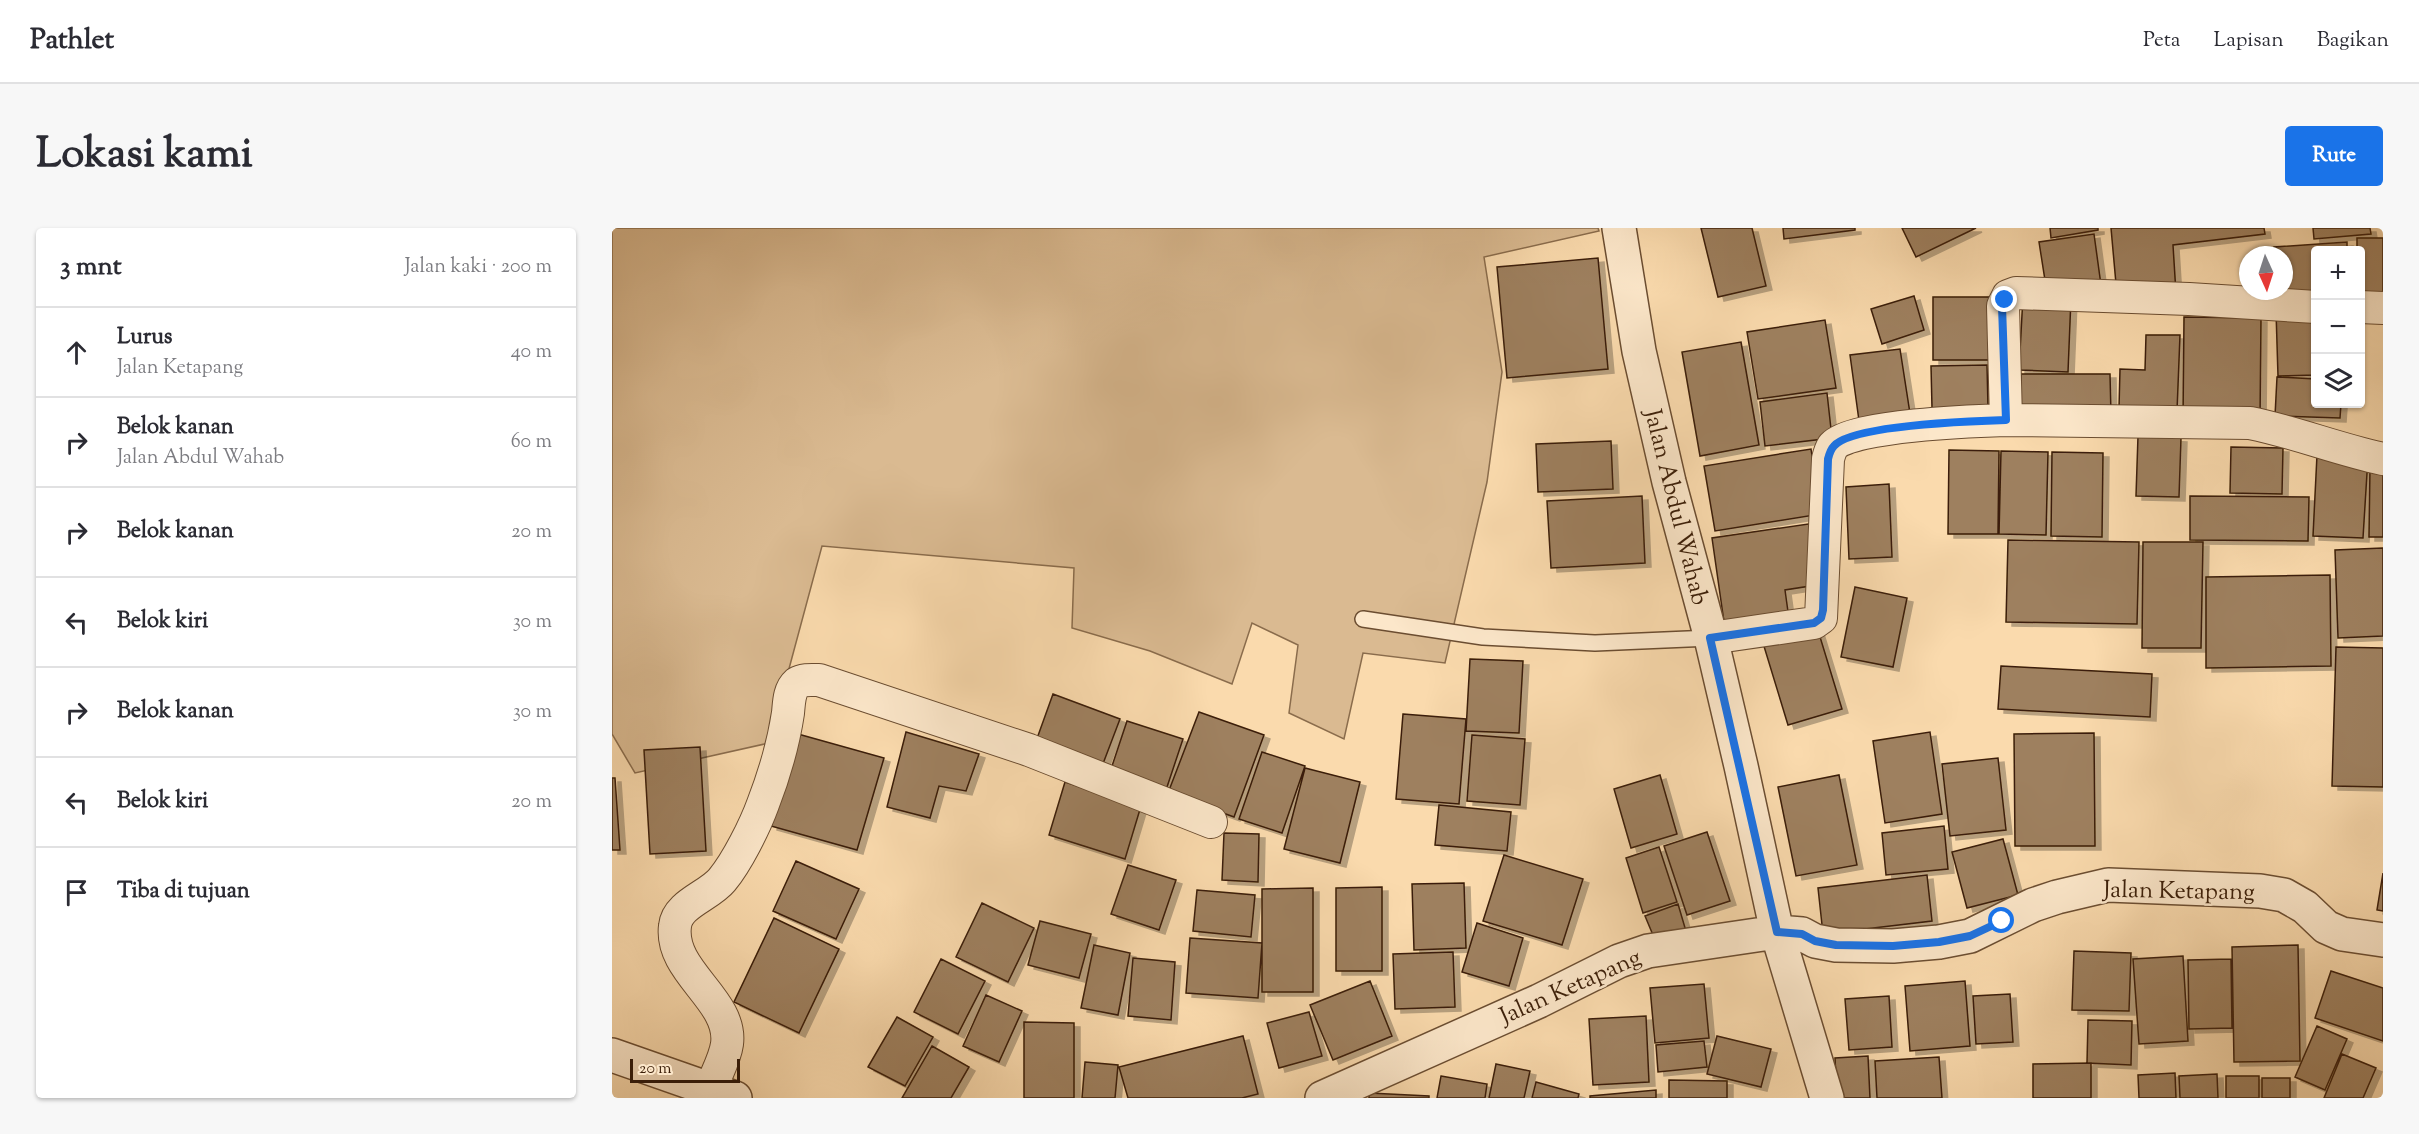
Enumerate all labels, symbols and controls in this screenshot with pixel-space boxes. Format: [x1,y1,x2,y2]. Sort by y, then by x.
text: Pathlet [30,21,114,61]
text: Peta [2143,26,2181,56]
text: Lapisan [2214,26,2284,56]
text: Bagikan [2317,26,2389,56]
text: Lokasi kami [36,126,253,186]
button: Rute [2285,126,2383,186]
north arrow [2239,246,2293,300]
map controls [2311,246,2365,408]
button: + [2311,246,2365,300]
text: 3 mnt [60,249,122,286]
text: Jalan kaki · 200 m [405,253,552,282]
route end [1991,286,2017,312]
button: − [2311,300,2365,354]
text: Lurus [117,322,173,354]
icon: ahead [60,336,93,369]
text: 40 m [511,338,552,367]
text: Jalan Ketapang [117,354,243,383]
button: layers [2311,354,2365,408]
street label: Jalan Abdul Wahab [1634,404,1716,609]
text: Belok kanan [117,412,234,444]
icon: right [60,426,93,459]
text: 60 m [511,428,552,457]
text: Jalan Abdul Wahab [117,444,284,473]
icon: right [60,516,93,549]
text: Belok kanan [117,516,234,548]
text: 20 m [511,518,552,547]
icon: left [60,606,93,639]
text: Belok kiri [117,606,208,638]
text: 30 m [513,608,552,637]
icon: right [60,696,93,729]
text: Belok kanan [117,696,234,728]
text: 30 m [513,698,552,727]
icon: left [60,786,93,819]
text: Belok kiri [117,786,208,818]
text: 20 m [511,788,552,817]
street label: Jalan Ketapang [2101,874,2255,910]
icon: arrive [60,876,93,909]
text: Tiba di tujuan [117,876,250,908]
route start [1988,907,2014,933]
street label: Jalan Ketapang [1493,941,1647,1035]
scale bar [630,1056,740,1084]
text: 20 m [639,1058,672,1081]

